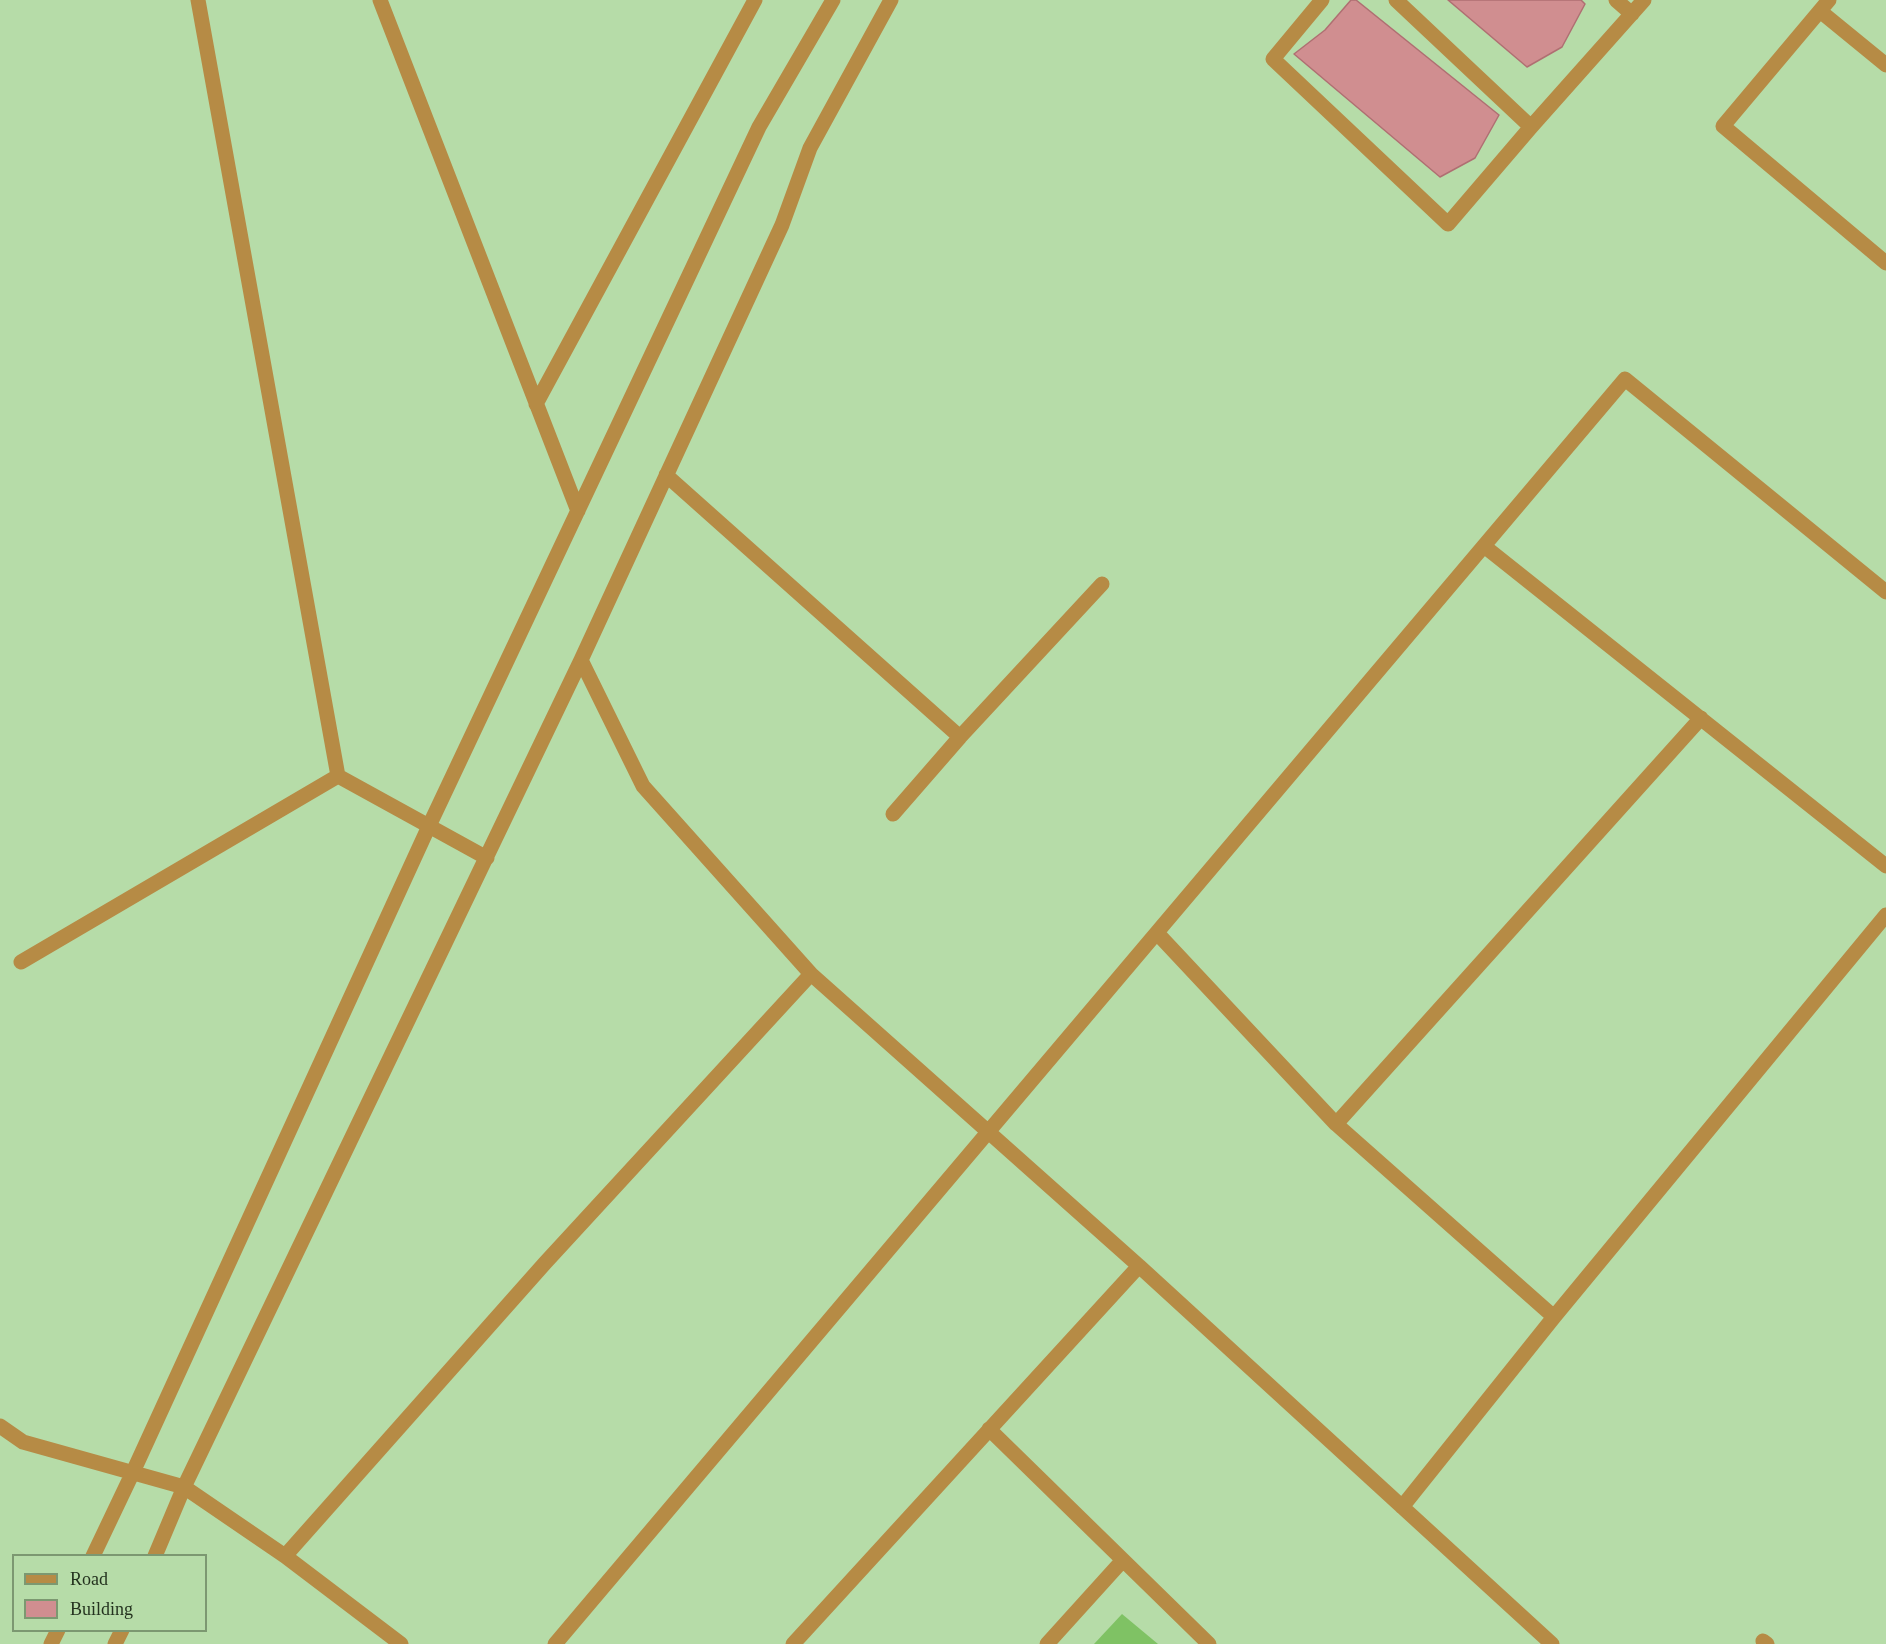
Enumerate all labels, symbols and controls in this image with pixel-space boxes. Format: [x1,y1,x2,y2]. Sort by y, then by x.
legend [12,1554,207,1632]
text: Road [70,1569,108,1589]
text: Building [70,1599,133,1619]

